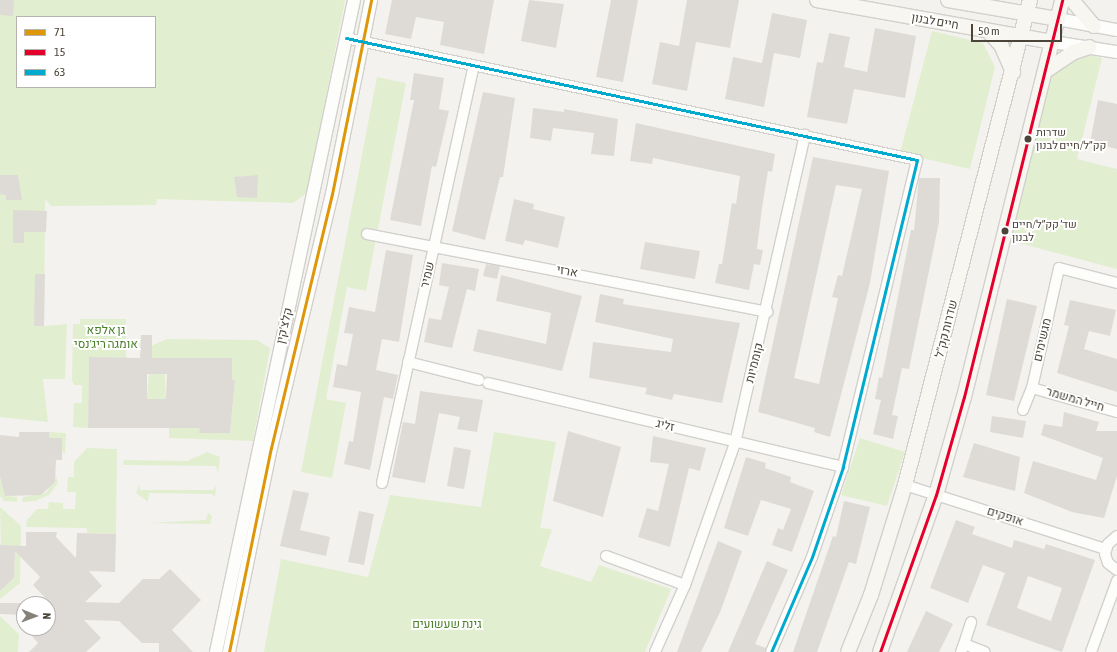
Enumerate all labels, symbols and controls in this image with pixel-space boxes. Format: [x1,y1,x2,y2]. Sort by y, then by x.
street label: חיים לבנון [910,11,960,33]
legend [16,16,156,88]
scale bar [973,16,1064,42]
text: 50 m [978,24,1000,38]
text: 71 [54,25,65,39]
text: 15 [54,45,65,59]
text: 63 [54,65,65,79]
place label: שדרות קק״ל/חיים לבנון [1036,126,1106,152]
marker: שדרות קק״ל/חיים לבנון [1023,134,1033,144]
place label: שד׳ קק״ל/חיים לבנון [1012,218,1077,244]
marker: שד׳ קק״ל/חיים לבנון [1000,226,1010,236]
street label: שמיר [418,260,438,290]
street label: ארזי [555,263,579,281]
street label: שדרות קק"ל [933,298,961,360]
street label: קלצ'קין [274,307,296,345]
street label: מגשימים [1031,317,1055,363]
park label: גן אלפא אומגה ריג'נסי [74,324,138,352]
street label: קוממיות [743,341,767,385]
street label: חייל המשמר [1044,385,1106,415]
street label: זליג [654,417,676,435]
street label: אופקים [985,504,1025,530]
north arrow [16,596,56,636]
text: N [41,613,53,620]
park label: גינת שעשועים [412,618,482,632]

